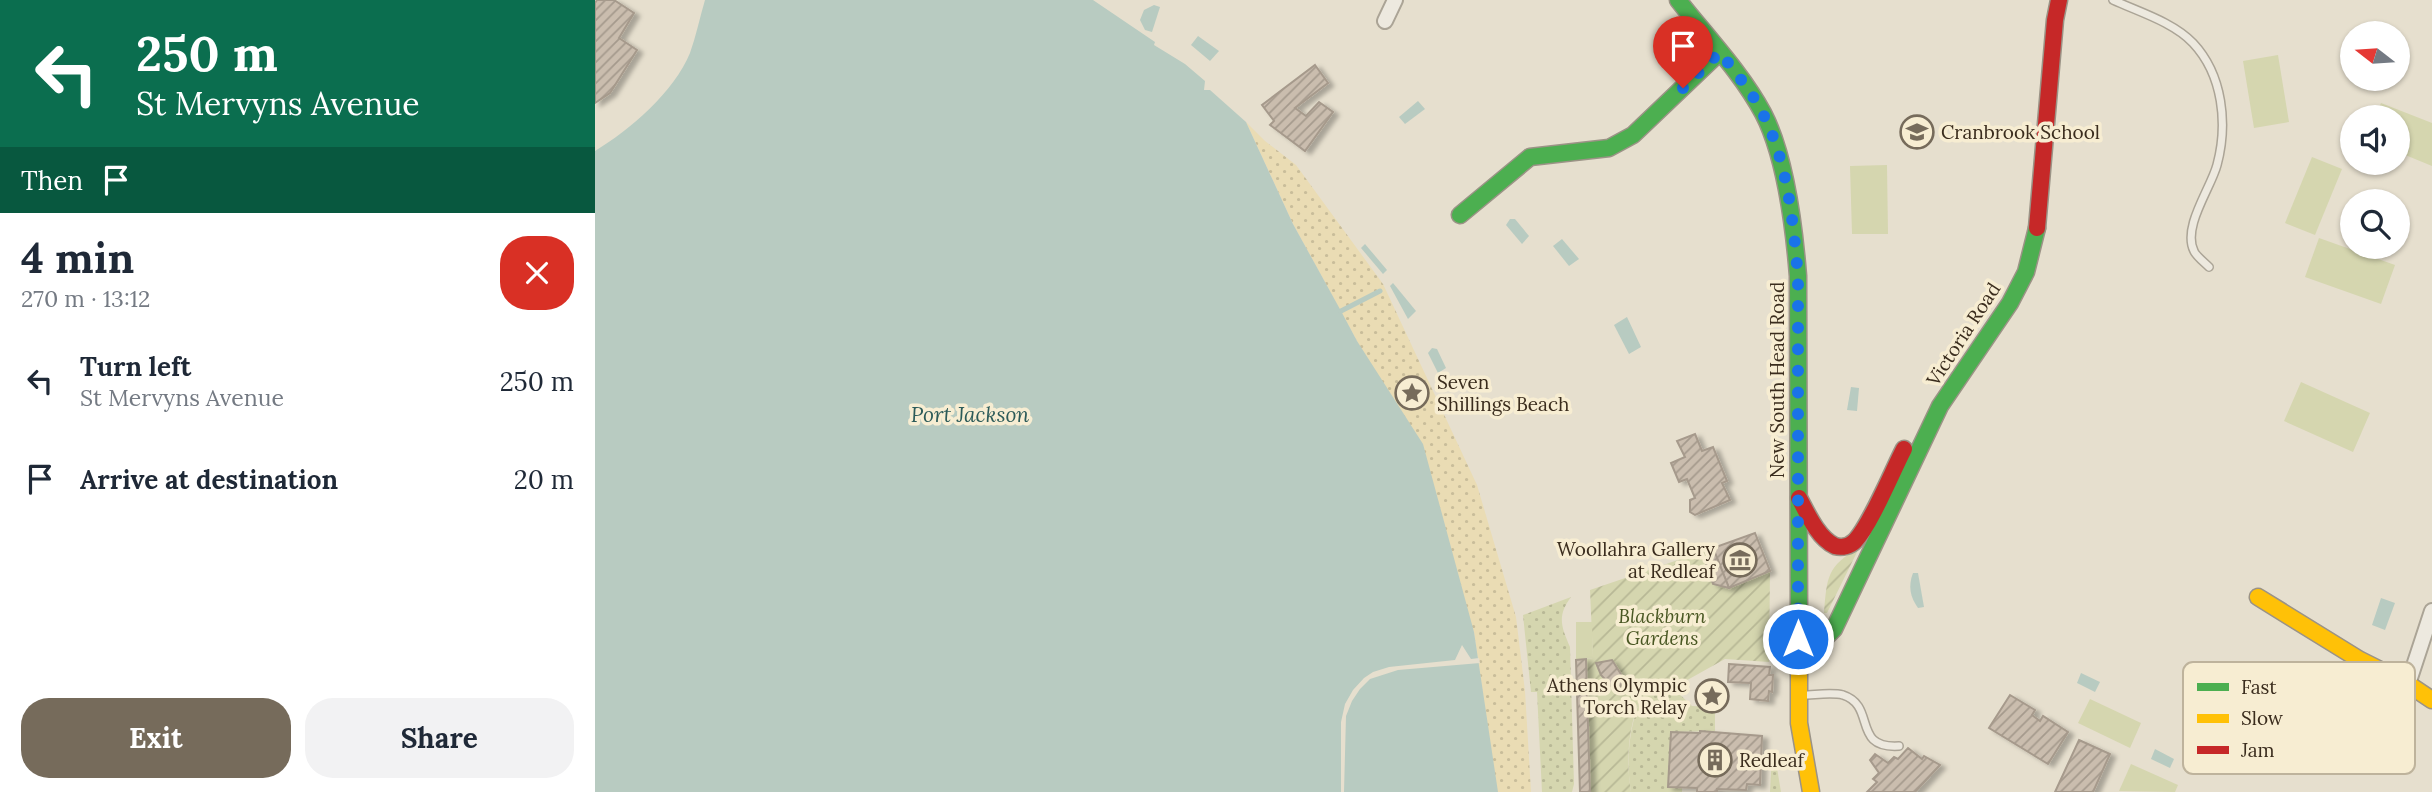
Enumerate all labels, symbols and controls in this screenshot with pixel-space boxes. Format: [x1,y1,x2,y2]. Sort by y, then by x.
pin [1653,16,1713,88]
north arrow [2340,21,2410,91]
map controls [2340,21,2410,259]
text: 250 m [136,22,278,84]
icon: arrive [1664,27,1702,65]
icon: left [21,28,112,119]
text: St Mervyns Avenue [136,83,420,124]
button: sound [2340,105,2410,175]
school or university icon: Cranbrook School [1898,113,1936,151]
place label: Cranbrook School [1941,120,2100,144]
icon: arrive [97,161,135,199]
text: Then [21,164,83,197]
button: search [2340,189,2410,259]
text: 4 min [21,231,134,285]
button: close [500,236,574,310]
street label: Victoria Road [1920,278,2005,391]
street label: New South Head Road [1765,282,1789,478]
text: 270 m · 13:12 [21,284,150,313]
text: Turn left [80,350,191,383]
icon: left [21,362,59,400]
text: 250 m [500,365,574,398]
place label: Seven Shillings Beach [1437,370,1569,416]
place icon: Seven Shillings Beach [1393,374,1431,412]
text: St Mervyns Avenue [80,383,284,412]
water label: Port Jackson [911,401,1029,428]
icon: arrive [21,460,59,498]
text: Arrive at destination [80,463,338,496]
text: 20 m [514,463,574,496]
place label: Woollahra Gallery at Redleaf [1557,537,1717,583]
museum icon: Woollahra Gallery at Redleaf [1721,541,1759,579]
position arrow [1761,602,1835,676]
park label: Blackburn Gardens [1618,604,1706,650]
legend [2183,662,2415,774]
place label: Athens Olympic Torch Relay [1546,673,1687,719]
text: Fast [2241,675,2277,699]
place icon: Athens Olympic Torch Relay [1693,677,1731,715]
button: Exit [21,698,291,778]
button: Share [305,698,574,778]
text: Slow [2241,706,2284,730]
text: Jam [2240,738,2275,762]
building icon: Redleaf [1696,741,1734,779]
place label: Redleaf [1739,748,1806,772]

